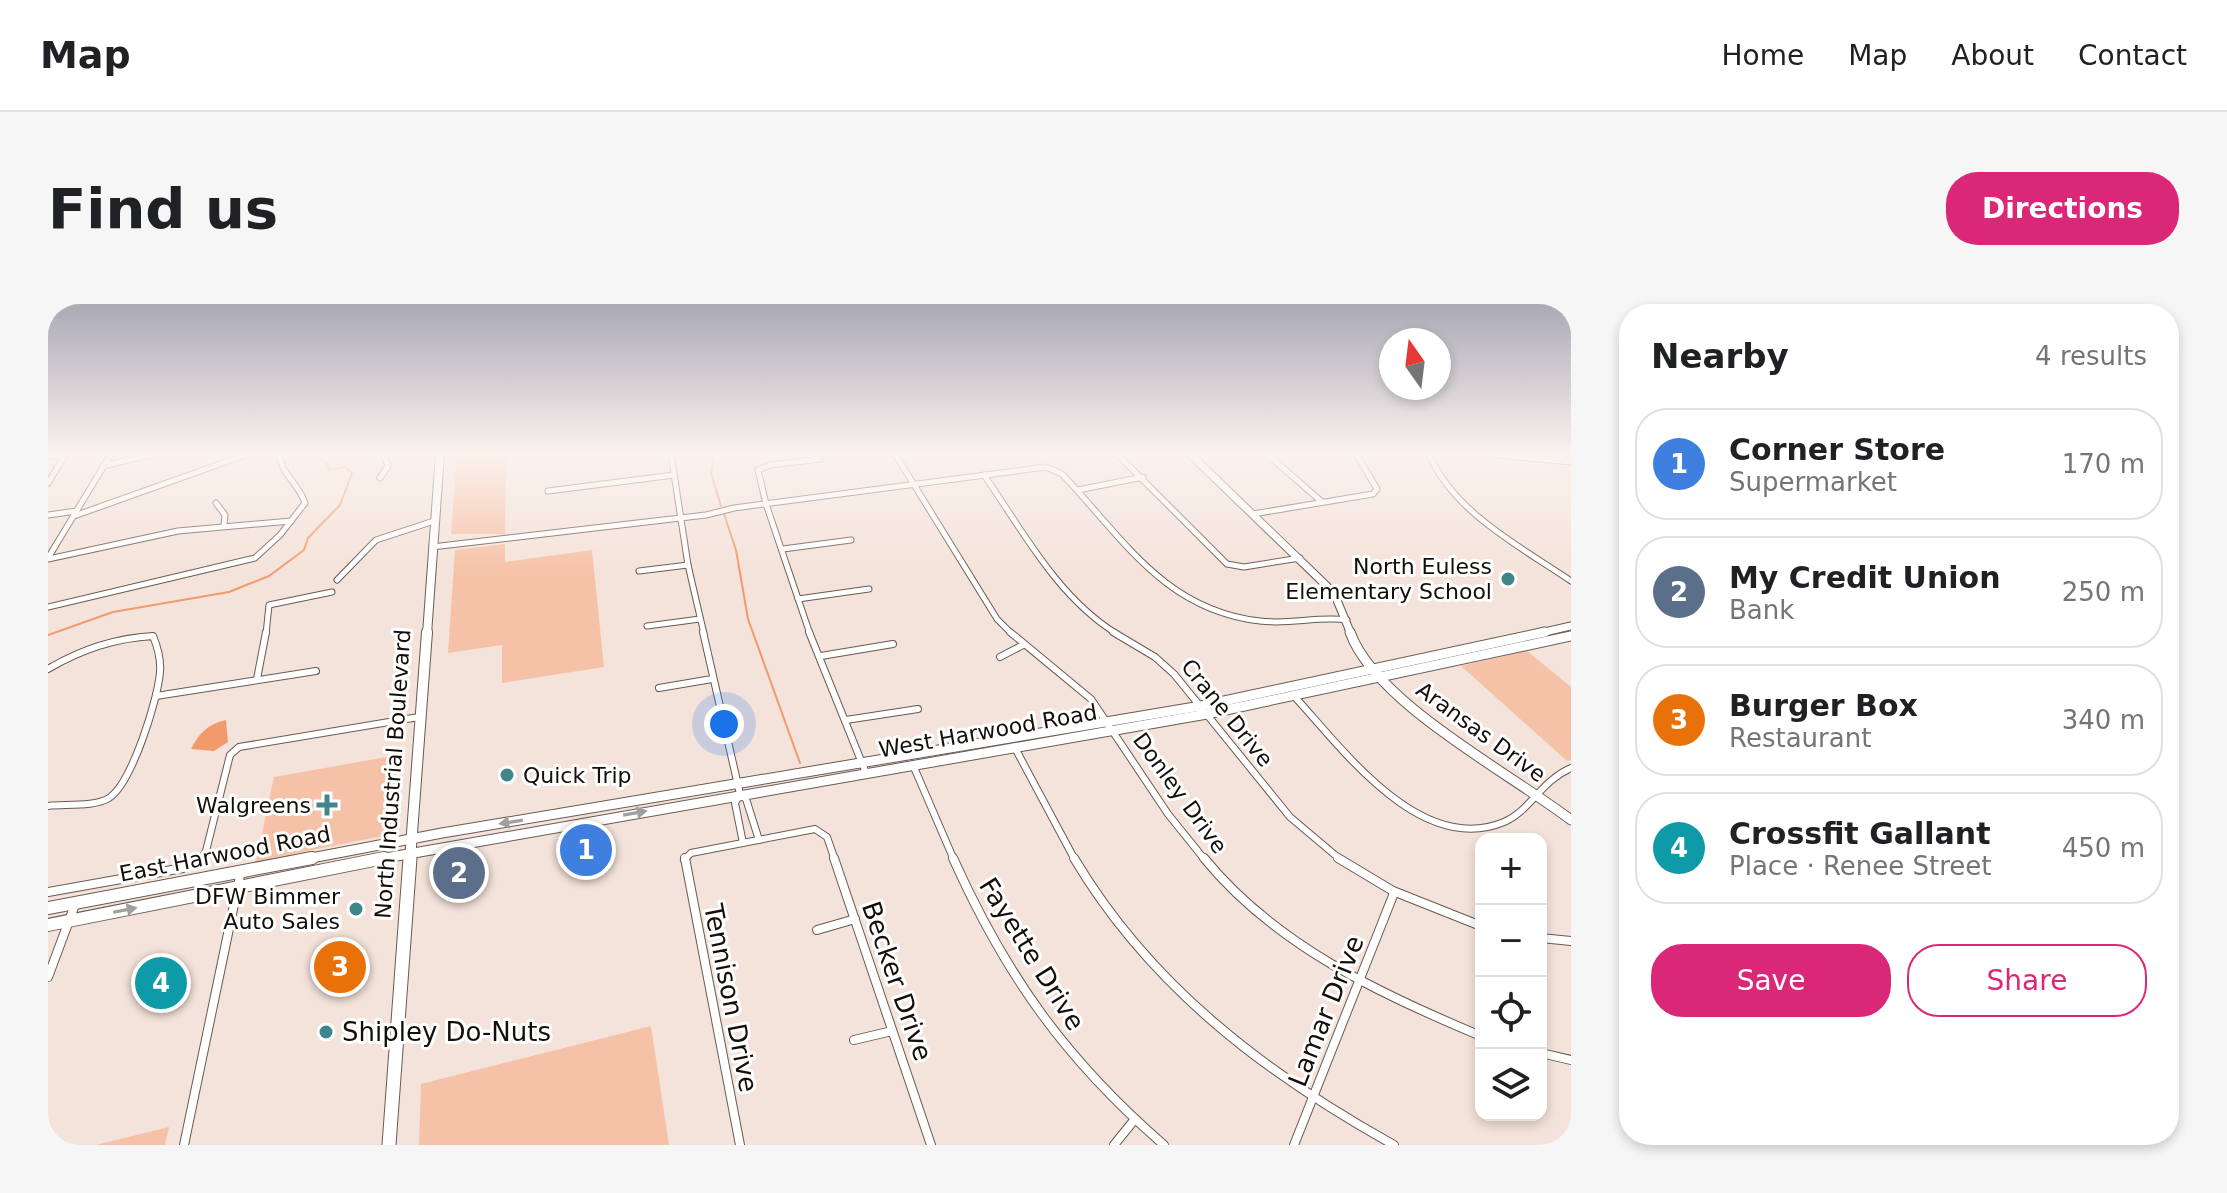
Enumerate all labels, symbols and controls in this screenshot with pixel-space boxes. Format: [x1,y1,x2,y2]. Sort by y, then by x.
text: Map [40,33,131,77]
text: Home [1721,39,1804,72]
text: Map [1848,39,1907,72]
text: About [1951,39,2034,72]
text: Contact [2078,39,2187,72]
button: Directions [1946,172,2179,245]
text: Find us [48,176,278,241]
north arrow [1379,328,1451,400]
text: Nearby [1651,336,1789,376]
text: 4 results [2035,341,2147,371]
text: Corner Store [1729,432,1945,467]
text: 1 [1670,449,1688,479]
text: 170 m [2062,449,2145,479]
text: Supermarket [1729,467,1897,497]
place label: North Euless Elementary School [1285,554,1492,604]
text: My Credit Union [1729,560,2001,595]
marker: North Euless Elementary School [1499,570,1517,588]
text: 2 [1670,577,1688,607]
text: 250 m [2062,577,2145,607]
text: Bank [1729,595,1794,625]
street label: North Industrial Boulevard [370,628,416,920]
street label: Crane Drive [1176,654,1278,772]
street label: Aransas Drive [1412,677,1550,787]
text: Burger Box [1729,688,1918,723]
street label: West Harwood Road [877,699,1099,763]
your location [704,704,744,744]
text: 3 [1670,705,1688,735]
text: 340 m [2062,705,2145,735]
text: Restaurant [1729,723,1871,753]
street label: Donley Drive [1128,728,1232,858]
place label: Quick Trip [523,763,632,788]
marker: Quick Trip [498,766,516,784]
place label: Walgreens [196,793,311,818]
marker: Walgreens [318,796,336,814]
one-way arrow [623,806,648,818]
one-way arrow [499,816,524,829]
text: Crossfit Gallant [1729,816,1991,851]
pin: 1 [560,820,612,880]
street label: East Harwood Road [117,821,333,887]
map controls [1475,833,1547,1121]
button: + [1475,833,1547,905]
text: 4 [1670,833,1688,863]
text: 450 m [2062,833,2145,863]
pin: 2 [433,843,485,903]
text: Place · Renee Street [1729,851,1992,881]
street label: Fayette Drive [973,872,1091,1036]
place label: DFW Bimmer Auto Sales [195,884,341,934]
street label: Becker Drive [856,897,938,1065]
marker: DFW Bimmer Auto Sales [347,900,365,918]
street label: Tennison Drive [698,900,764,1095]
one-way arrow [112,904,137,916]
button: − [1475,905,1547,977]
street label: Lamar Drive [1282,931,1370,1091]
pin: 3 [314,937,366,997]
button: Save [1651,944,1891,1017]
button: Share [1907,944,2147,1017]
pin: 4 [135,953,187,1013]
button: locate [1475,977,1547,1049]
place label: Shipley Do-Nuts [342,1017,551,1047]
marker: Shipley Do-Nuts [317,1023,335,1041]
button: layers [1475,1049,1547,1121]

